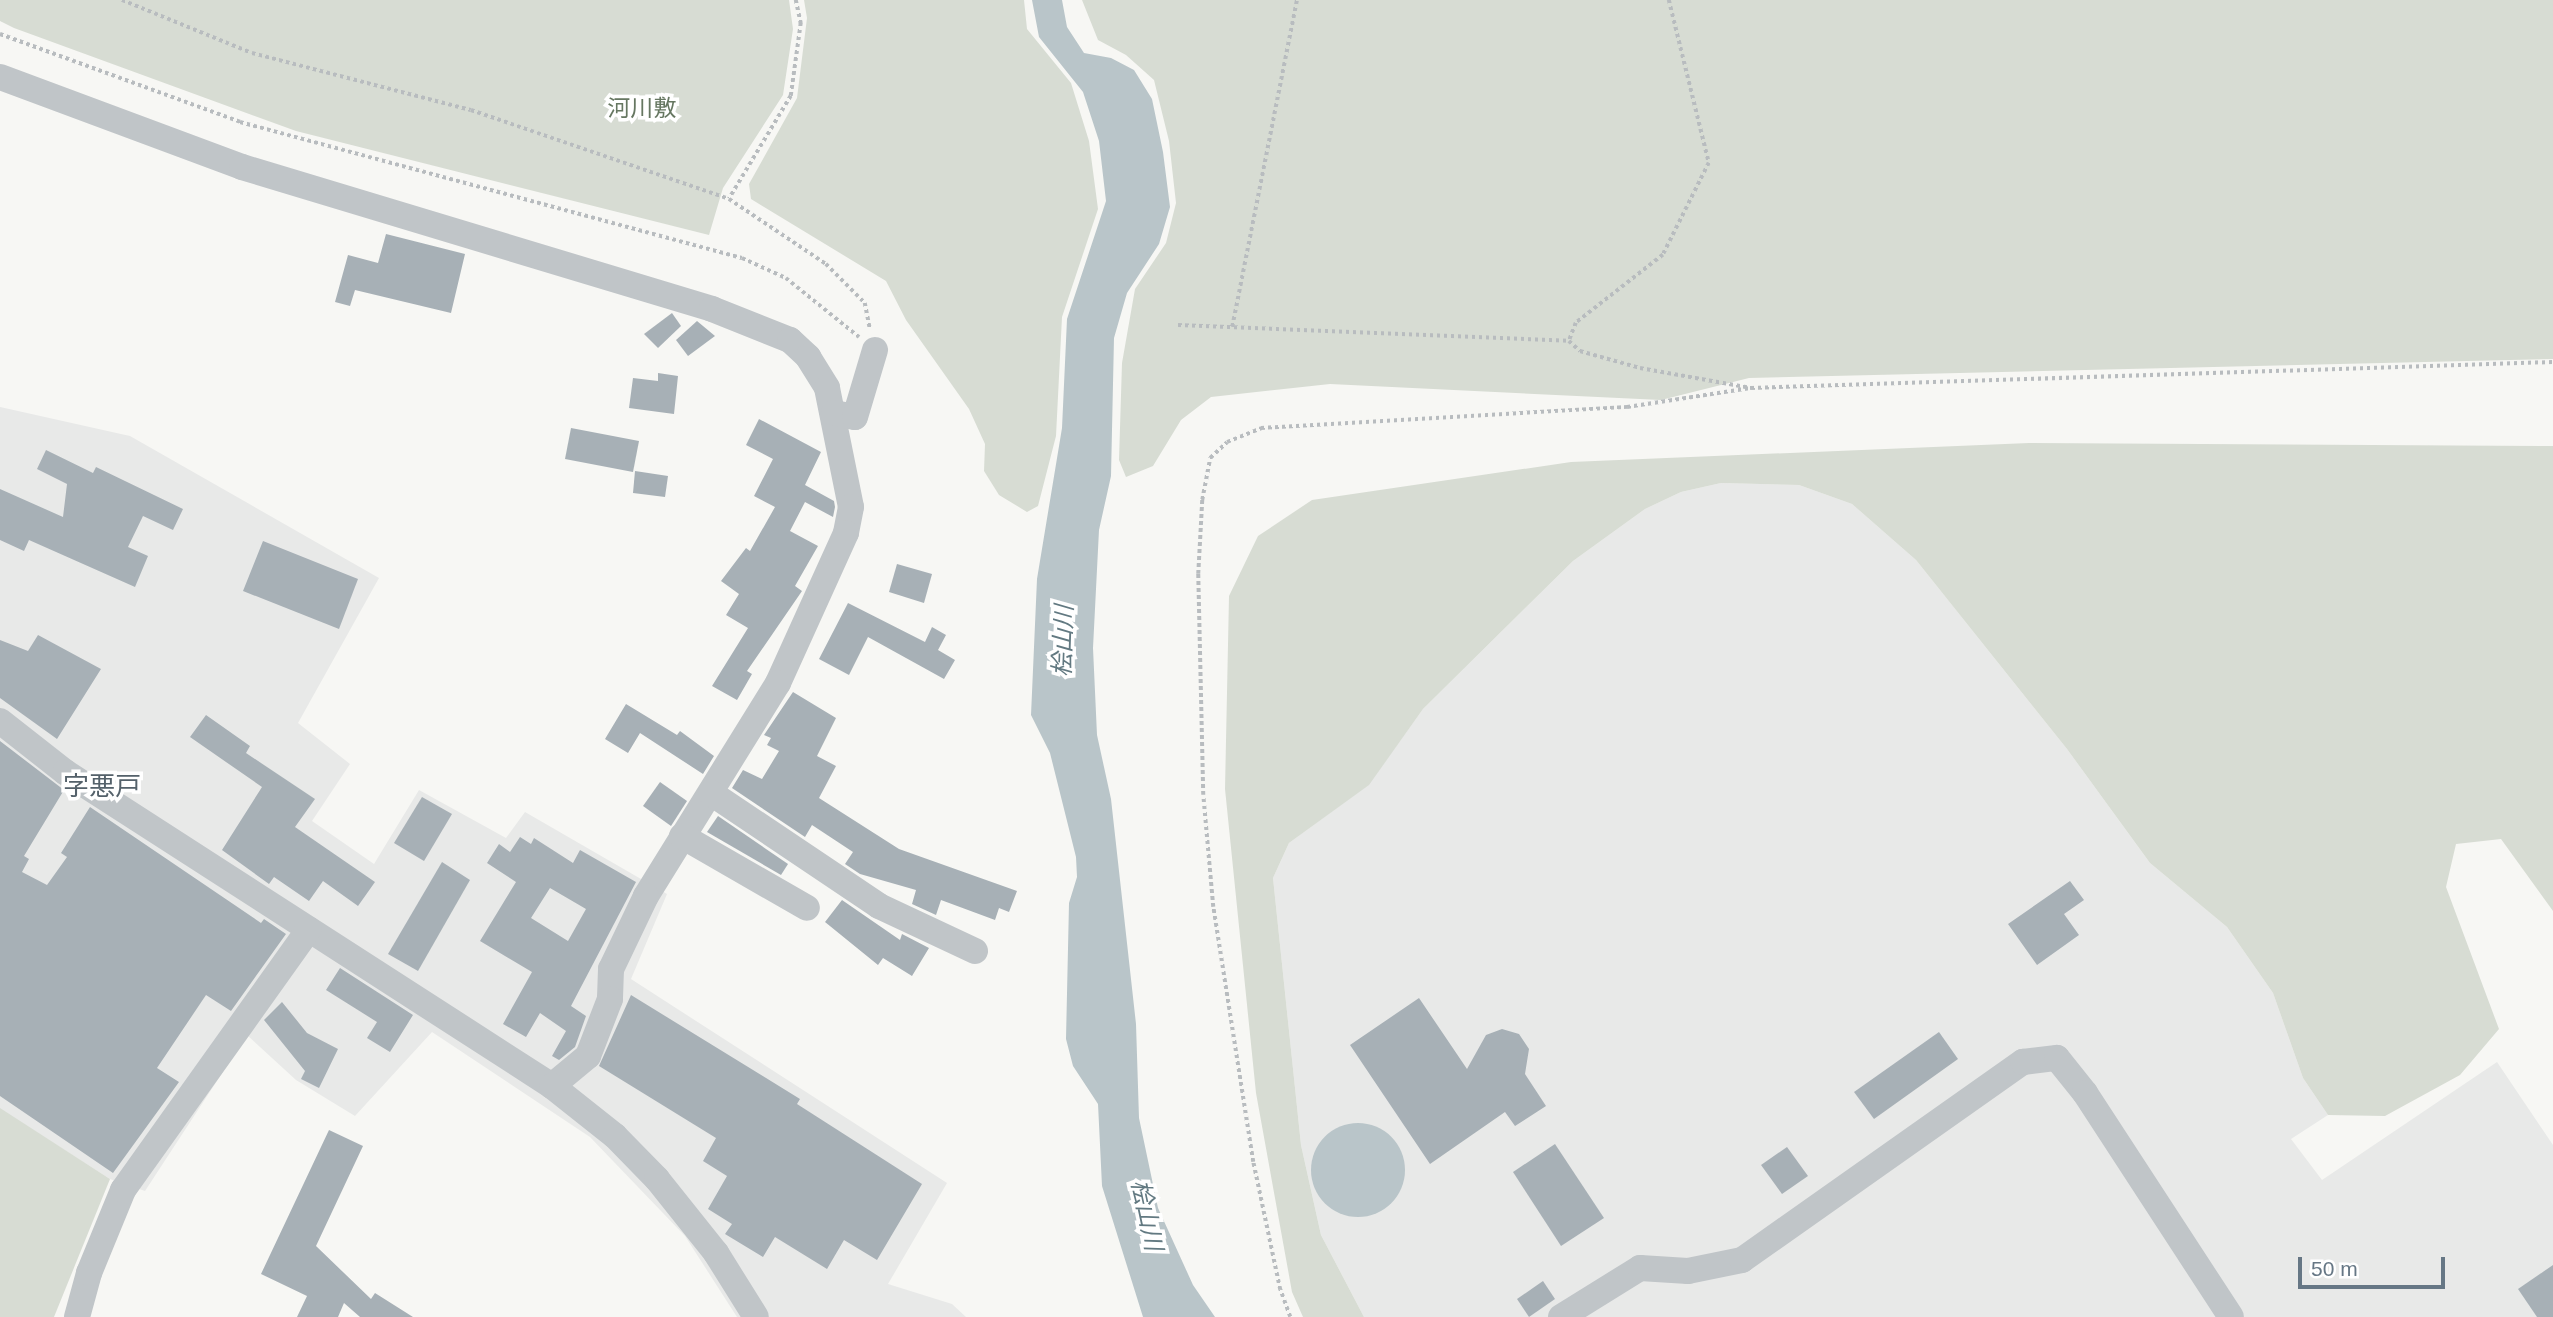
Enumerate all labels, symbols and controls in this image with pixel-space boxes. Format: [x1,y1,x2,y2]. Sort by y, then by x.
park label: 河川敷 [608,94,676,122]
water label: 桧山川 [1047,605,1079,677]
district label: 字悪戸 [63,771,141,803]
water label: 桧山川 [1125,1177,1169,1253]
scale bar [2301,1244,2448,1288]
text: 50 m [2311,1257,2358,1280]

